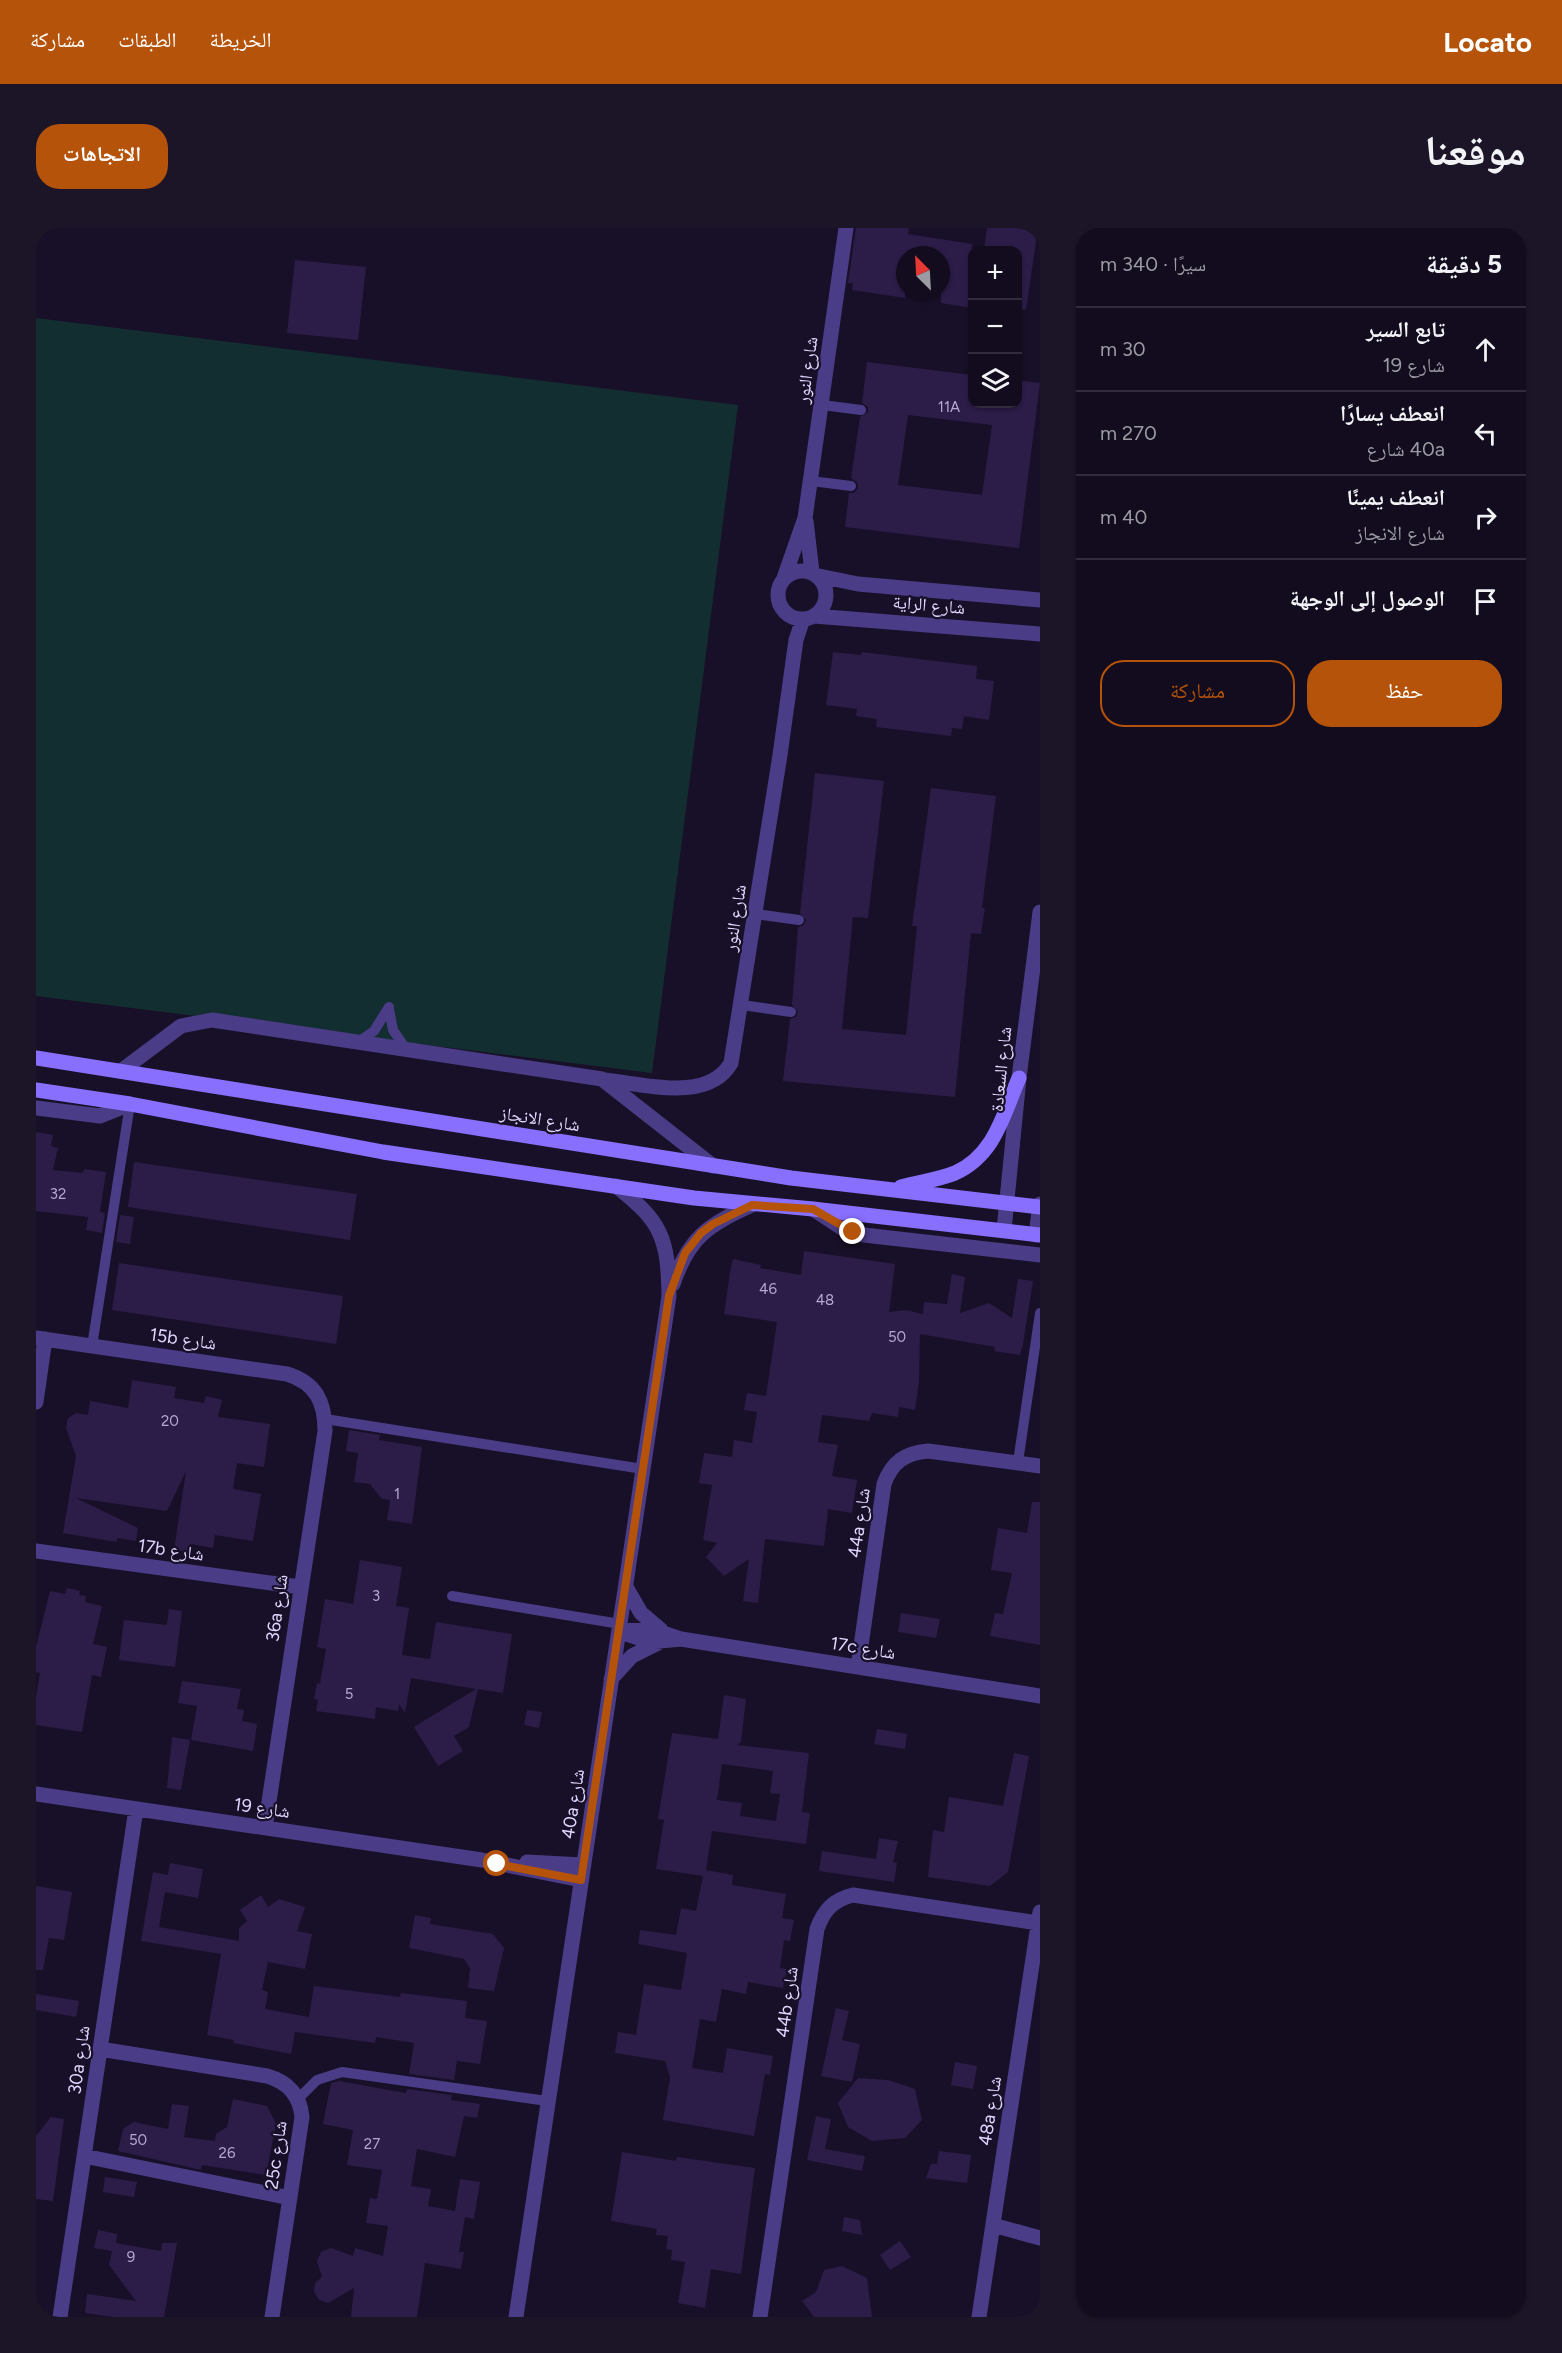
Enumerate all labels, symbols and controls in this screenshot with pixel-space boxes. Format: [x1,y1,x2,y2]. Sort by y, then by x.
text: Locato [1443,25,1532,59]
text: مشاركة [30,27,85,52]
text: الطبقات [118,27,177,52]
text: الخريطة [210,27,271,52]
button: الاتجاهات [36,124,168,189]
text: موقعنا [1425,125,1526,176]
north arrow [896,246,950,300]
map controls [968,246,1022,408]
button: + [968,246,1022,300]
text: 5 دقيقة [1426,248,1502,280]
text: سيرًا · 340 m [1100,252,1206,276]
button: − [968,300,1022,354]
text: تابع السير [1366,316,1445,343]
icon: ahead [1469,333,1502,366]
street label: شارع النور [791,335,823,406]
text: 30 m [1100,337,1146,361]
text: شارع 19 [1382,353,1445,377]
button: layers [968,354,1022,408]
house number: 11A [938,398,960,416]
text: انعطف يسارًا [1340,400,1445,427]
icon: left [1469,417,1502,450]
text: 270 m [1100,421,1157,445]
text: 40a شارع [1367,437,1445,461]
text: انعطف يمينًا [1346,484,1445,511]
icon: right [1469,501,1502,534]
text: 40 m [1100,505,1147,529]
text: شارع الانجاز [1355,521,1445,545]
text: الوصول إلى الوجهة [1290,585,1445,612]
icon: arrive [1469,585,1502,618]
street label: شارع الراية [892,591,966,619]
button: مشاركة [1100,660,1295,727]
button: حفظ [1307,660,1502,727]
street label: شارع النور [719,883,751,954]
street label: شارع السعادة [986,1025,1016,1113]
street label: شارع الانجاز [497,1102,582,1136]
house number: 32 [50,1185,66,1203]
route end [839,1218,865,1244]
house number: 46 [759,1280,777,1298]
house number: 48 [816,1291,834,1309]
street label: 15b شارع [148,1323,218,1355]
house number: 50 [888,1328,906,1346]
house number: 20 [161,1412,179,1430]
house number: 1 [394,1485,400,1503]
street label: 44a شارع [843,1487,875,1559]
street label: 17b شارع [137,1534,205,1566]
street label: 36a شارع [261,1573,293,1643]
house number: 3 [372,1587,380,1605]
street label: 17c شارع [829,1632,897,1664]
house number: 5 [345,1685,353,1703]
street label: 40a شارع [557,1767,589,1841]
street label: شارع 19 [233,1793,291,1823]
route start [483,1850,509,1876]
street label: 44b شارع [771,1965,803,2039]
street label: 30a شارع [63,2024,95,2096]
street label: 48a شارع [974,2075,1006,2147]
street label: 25c شارع [260,2119,292,2191]
house number: 50 [129,2131,147,2149]
house number: 27 [364,2135,380,2153]
house number: 26 [219,2144,236,2162]
house number: 9 [127,2248,135,2266]

